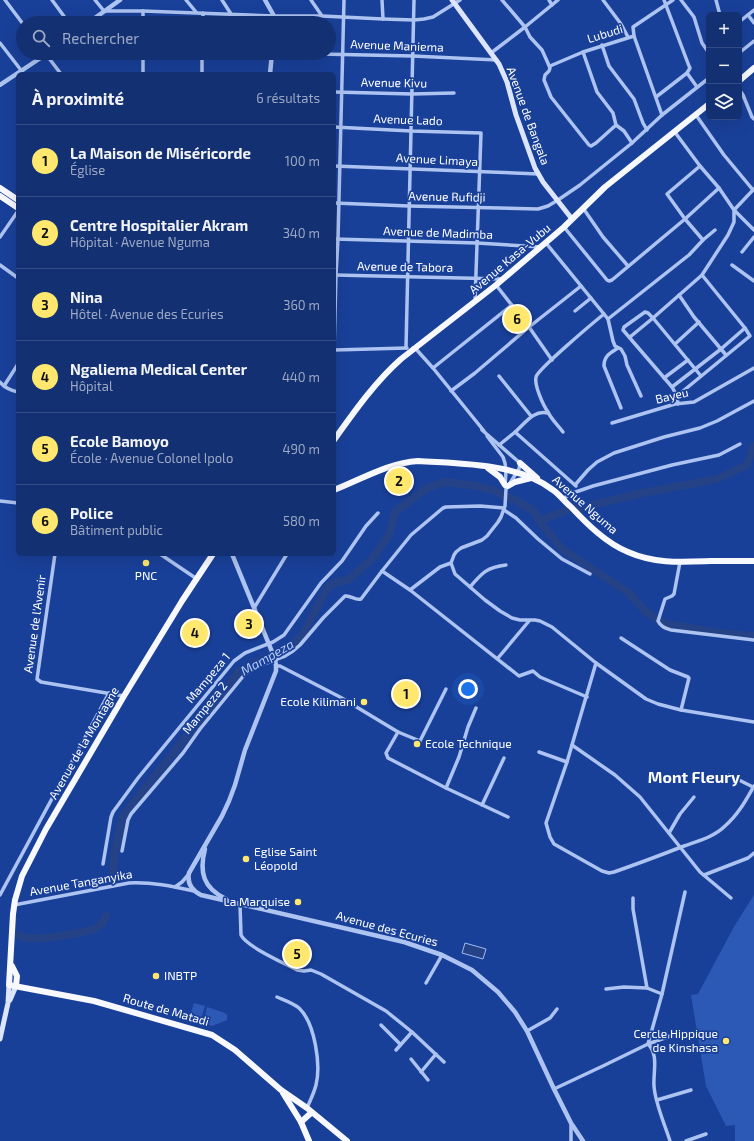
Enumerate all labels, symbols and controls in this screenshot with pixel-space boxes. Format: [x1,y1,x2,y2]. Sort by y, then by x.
map controls [706,12,742,120]
button: + [706,12,742,48]
search box [16,16,336,60]
street label: Lubudi [585,21,624,45]
icon: search [30,27,52,49]
text: Rechercher [62,29,139,47]
street label: Avenue Maniema [350,36,444,54]
button: − [706,48,742,84]
street label: Avenue de Bangala [505,65,553,167]
street label: Avenue Kivu [361,74,427,90]
button: layers [706,84,742,120]
text: À proximité [32,88,124,108]
text: 6 résultats [256,90,320,106]
street label: Avenue Lado [373,111,443,127]
text: La Maison de Miséricorde [70,144,251,162]
street label: Avenue Limaya [396,150,478,168]
text: 1 [42,153,48,169]
text: 100 m [285,153,320,169]
text: Église [70,162,105,178]
street label: Avenue Rufidji [408,188,486,205]
text: Centre Hospitalier Akram [70,216,248,234]
street label: Avenue Kasa-Vubu [466,220,553,296]
street label: Avenue de Madimba [383,223,493,241]
text: 2 [41,225,49,241]
text: 340 m [283,225,320,241]
text: Hôpital · Avenue Nguma [70,234,210,250]
street label: Avenue de Tabora [357,258,453,274]
text: Nina [70,288,103,306]
text: 3 [41,297,49,313]
text: 360 m [283,297,320,313]
pin: 6 [504,304,530,334]
text: Hôtel · Avenue des Ecuries [70,306,224,322]
text: Ngaliema Medical Center [70,360,247,378]
text: 4 [41,369,49,385]
text: 440 m [282,369,320,385]
text: Hôpital [70,378,113,394]
street label: Bayeu [654,384,690,406]
text: Ecole Bamoyo [70,432,169,450]
text: 5 [41,441,49,457]
text: 490 m [282,441,320,457]
text: École · Avenue Colonel Ipolo [70,450,233,466]
pin: 2 [386,466,412,496]
street label: Avenue Nguma [550,472,621,536]
text: Police [70,504,113,522]
text: 6 [41,513,49,529]
text: 580 m [283,513,320,529]
text: Bâtiment public [70,522,163,538]
marker: PNC [141,558,151,568]
place label: PNC [135,568,157,582]
street label: Avenue de l'Avenir [20,574,48,674]
pin: 3 [236,609,262,639]
pin: 4 [182,618,208,648]
water label: Mampeza [238,635,296,679]
street label: Mampeza 1 [182,649,232,705]
street label: Mampeza 2 [179,678,230,736]
pin: 1 [393,679,419,709]
your location [458,679,478,699]
street label: Avenue de la Montagne [45,684,121,801]
place label: Ecole Kilimani [280,694,356,708]
marker: Ecole Kilimani [359,697,369,707]
place label: Ecole Technique [425,736,512,750]
marker: Ecole Technique [412,739,422,749]
district label: Mont Fleury [648,767,740,787]
place label: Eglise Saint Léopold [254,844,317,872]
marker: Eglise Saint Léopold [241,854,251,864]
street label: Avenue Tanganyika [28,866,133,898]
place label: La Marquise [224,894,290,908]
marker: La Marquise [293,897,303,907]
street label: Avenue des Ecuries [335,908,440,948]
pin: 5 [284,939,310,969]
place label: INBTP [164,968,197,982]
marker: INBTP [151,971,161,981]
street label: Route de Matadi [122,990,211,1028]
place label: Cercle Hippique de Kinshasa [633,1026,718,1054]
marker: Cercle Hippique de Kinshasa [721,1036,731,1046]

